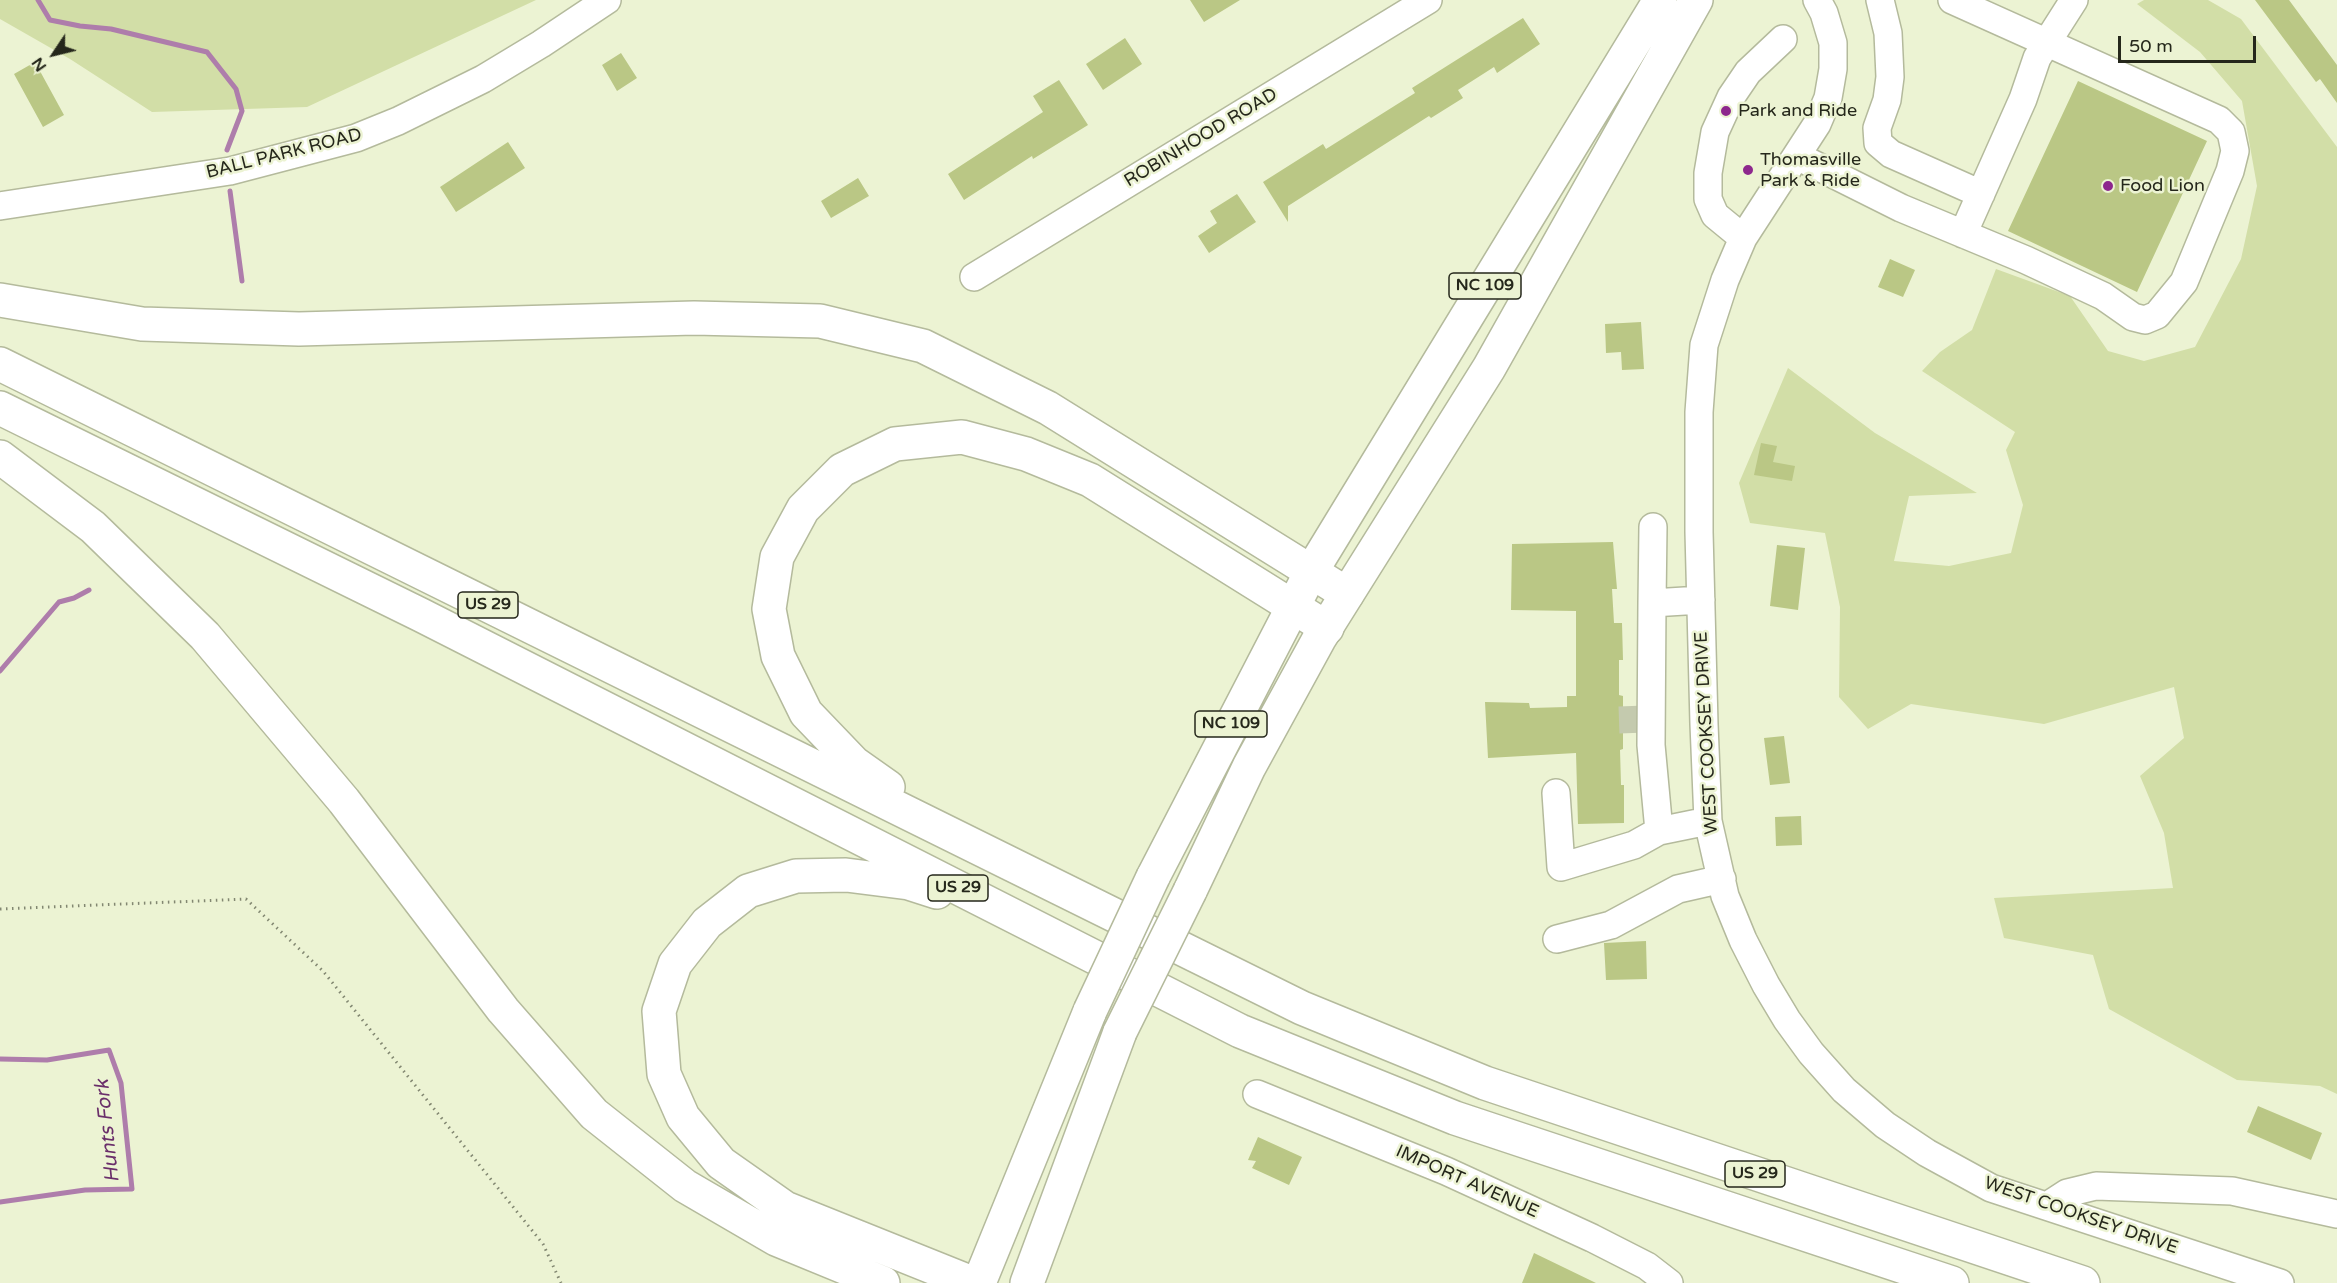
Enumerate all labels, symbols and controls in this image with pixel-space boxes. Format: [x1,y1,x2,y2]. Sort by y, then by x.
north arrow [24,24,84,84]
scale bar [2121,24,2259,62]
text: 50 m [2129,35,2173,57]
text: N [27,53,51,75]
street label: ROBINHOOD ROAD [1121,84,1281,192]
place label: Park and Ride [1738,100,1857,122]
marker: Park and Ride [1719,104,1733,118]
street label: BALL PARK ROAD [204,124,364,184]
place label: Thomasville Park & Ride [1760,149,1861,192]
marker: Thomasville Park & Ride [1741,163,1755,177]
place label: Food Lion [2120,175,2205,197]
marker: Food Lion [2101,179,2115,193]
road number: NC 109 [1449,273,1521,299]
road number: US 29 [458,592,518,618]
street label: WEST COOKSEY DRIVE [1691,631,1723,835]
road number: NC 109 [1195,711,1267,737]
road number: US 29 [928,875,988,901]
water label: Hunts Fork [91,1078,125,1184]
street label: IMPORT AVENUE [1392,1141,1542,1223]
road number: US 29 [1725,1161,1785,1187]
street label: WEST COOKSEY DRIVE [1981,1173,2181,1259]

